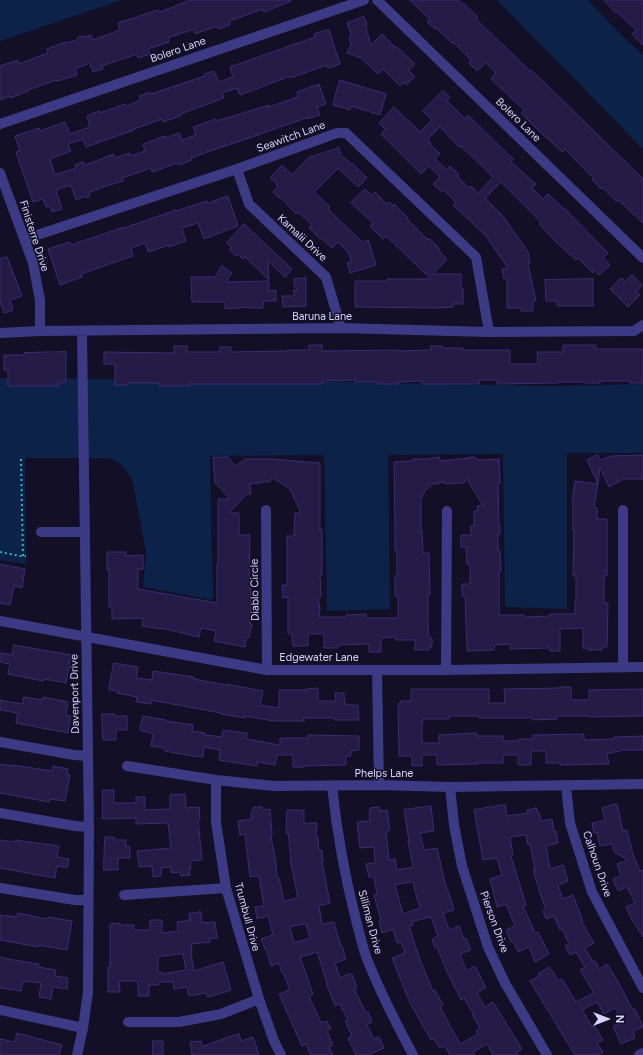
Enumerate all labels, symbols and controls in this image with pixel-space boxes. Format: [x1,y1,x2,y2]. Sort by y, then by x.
street label: Bolero Lane [149,34,207,66]
street label: Bolero Lane [493,95,543,145]
street label: Seawitch Lane [255,119,327,155]
street label: Finisterre Drive [16,199,52,273]
street label: Kamalii Drive [275,212,329,264]
street label: Baruna Lane [292,310,352,324]
street label: Diablo Circle [248,559,262,621]
street label: Edgewater Lane [279,651,359,665]
street label: Davenport Drive [68,654,82,734]
street label: Phelps Lane [355,767,413,781]
street label: Calhoun Drive [580,829,614,899]
street label: Trumbull Drive [232,881,262,953]
street label: Silliman Drive [355,888,385,956]
street label: Pierson Drive [477,889,511,955]
north arrow [587,999,627,1039]
text: N [613,1015,626,1023]

